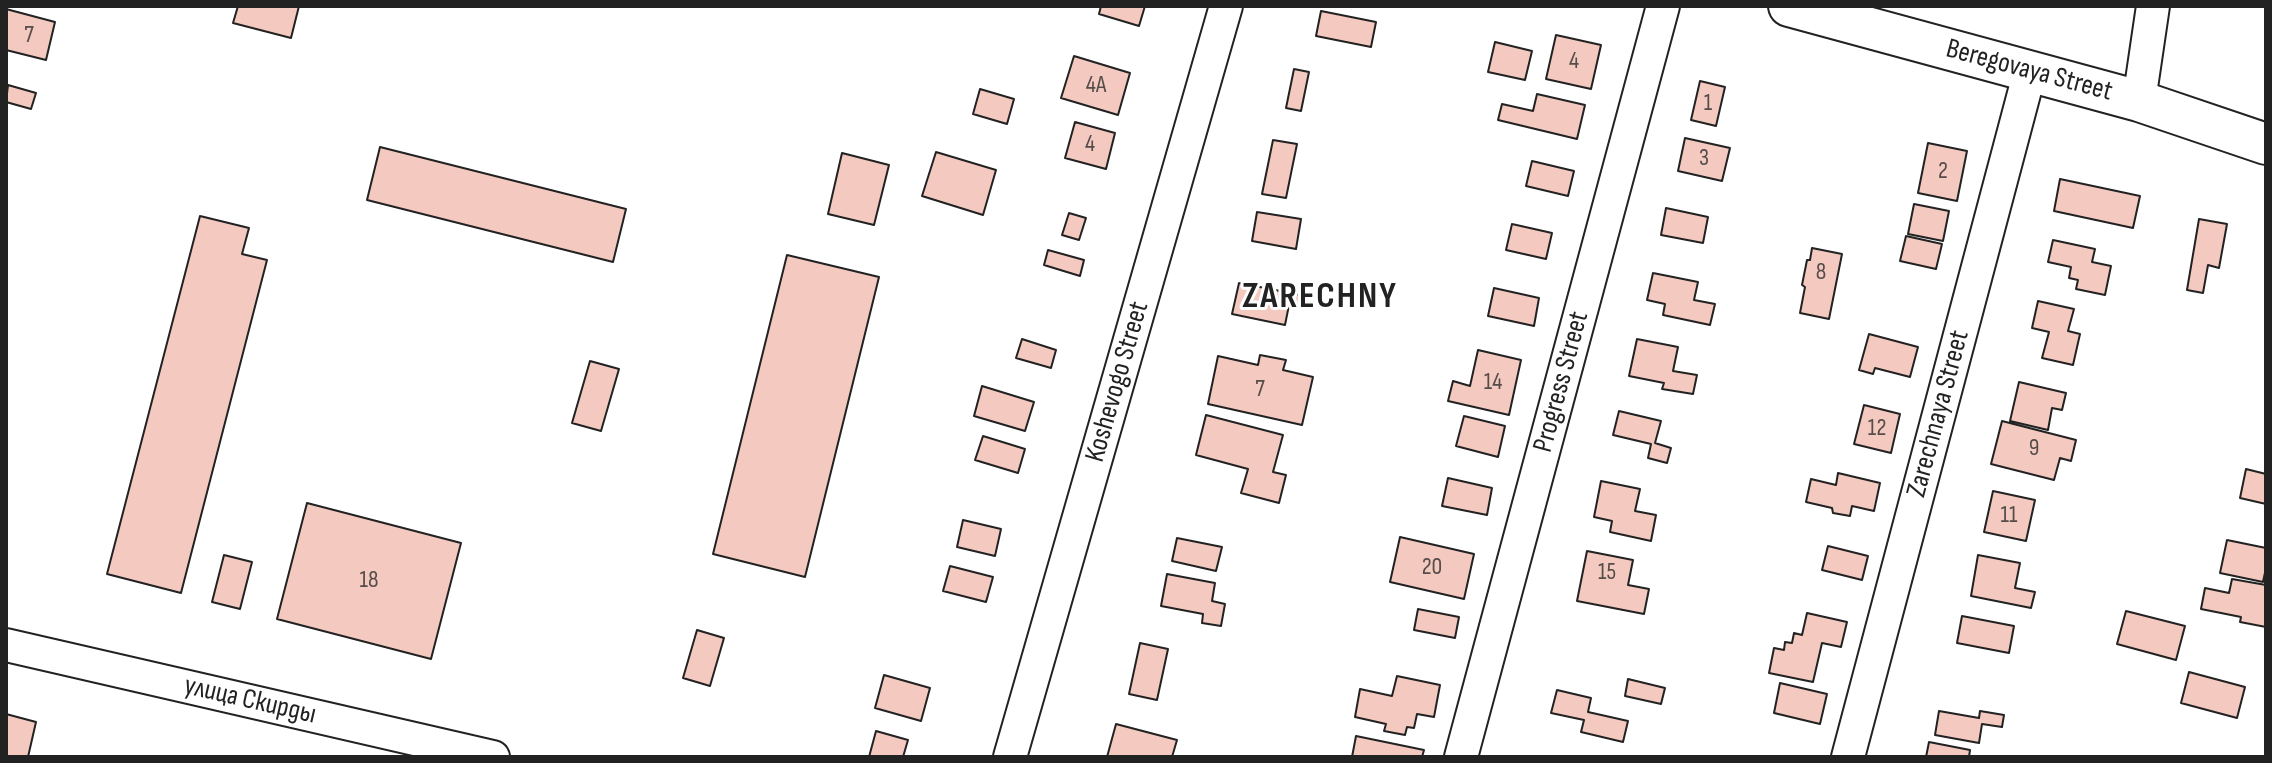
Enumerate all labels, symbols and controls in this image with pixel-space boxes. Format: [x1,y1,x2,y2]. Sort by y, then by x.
house number: 7 [24,22,34,50]
street label: Beregovaya Street [1942,33,2116,109]
house number: 4 [1569,48,1579,76]
house number: 4А [1086,72,1106,100]
house number: 1 [1704,90,1712,118]
house number: 4 [1085,131,1095,159]
house number: 3 [1699,145,1709,173]
house number: 2 [1938,158,1948,186]
house number: 8 [1816,259,1826,287]
district label: ZARECHNY [1242,276,1398,320]
street label: Koshevogo Street [1079,298,1157,466]
street label: Progress Street [1527,308,1597,456]
street label: Zarechnaya Street [1901,327,1977,501]
house number: 14 [1484,369,1502,397]
house number: 7 [1255,376,1265,404]
house number: 12 [1868,415,1886,443]
house number: 9 [2029,435,2039,463]
house number: 11 [2001,502,2017,530]
house number: 20 [1422,554,1442,582]
house number: 15 [1598,559,1616,587]
house number: 18 [360,567,378,595]
street label: улица Скирды [181,670,319,732]

